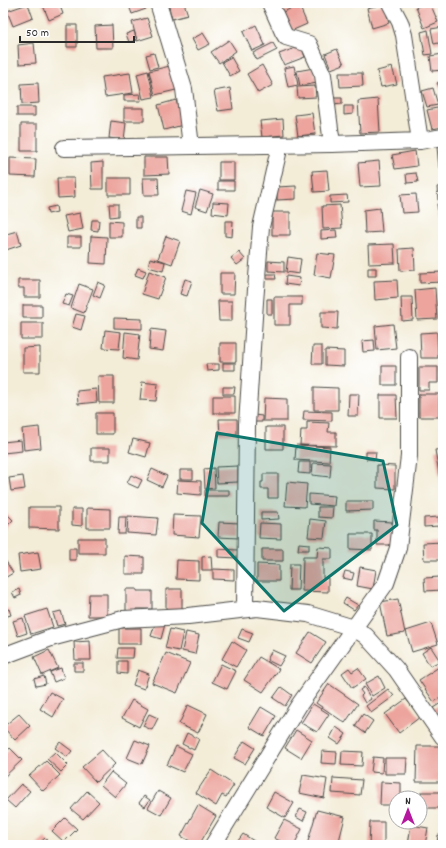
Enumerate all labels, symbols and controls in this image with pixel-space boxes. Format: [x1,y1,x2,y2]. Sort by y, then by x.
scale bar [20,18,134,44]
text: 50 m [26,25,49,42]
north arrow [388,790,428,830]
text: N [405,794,411,810]

